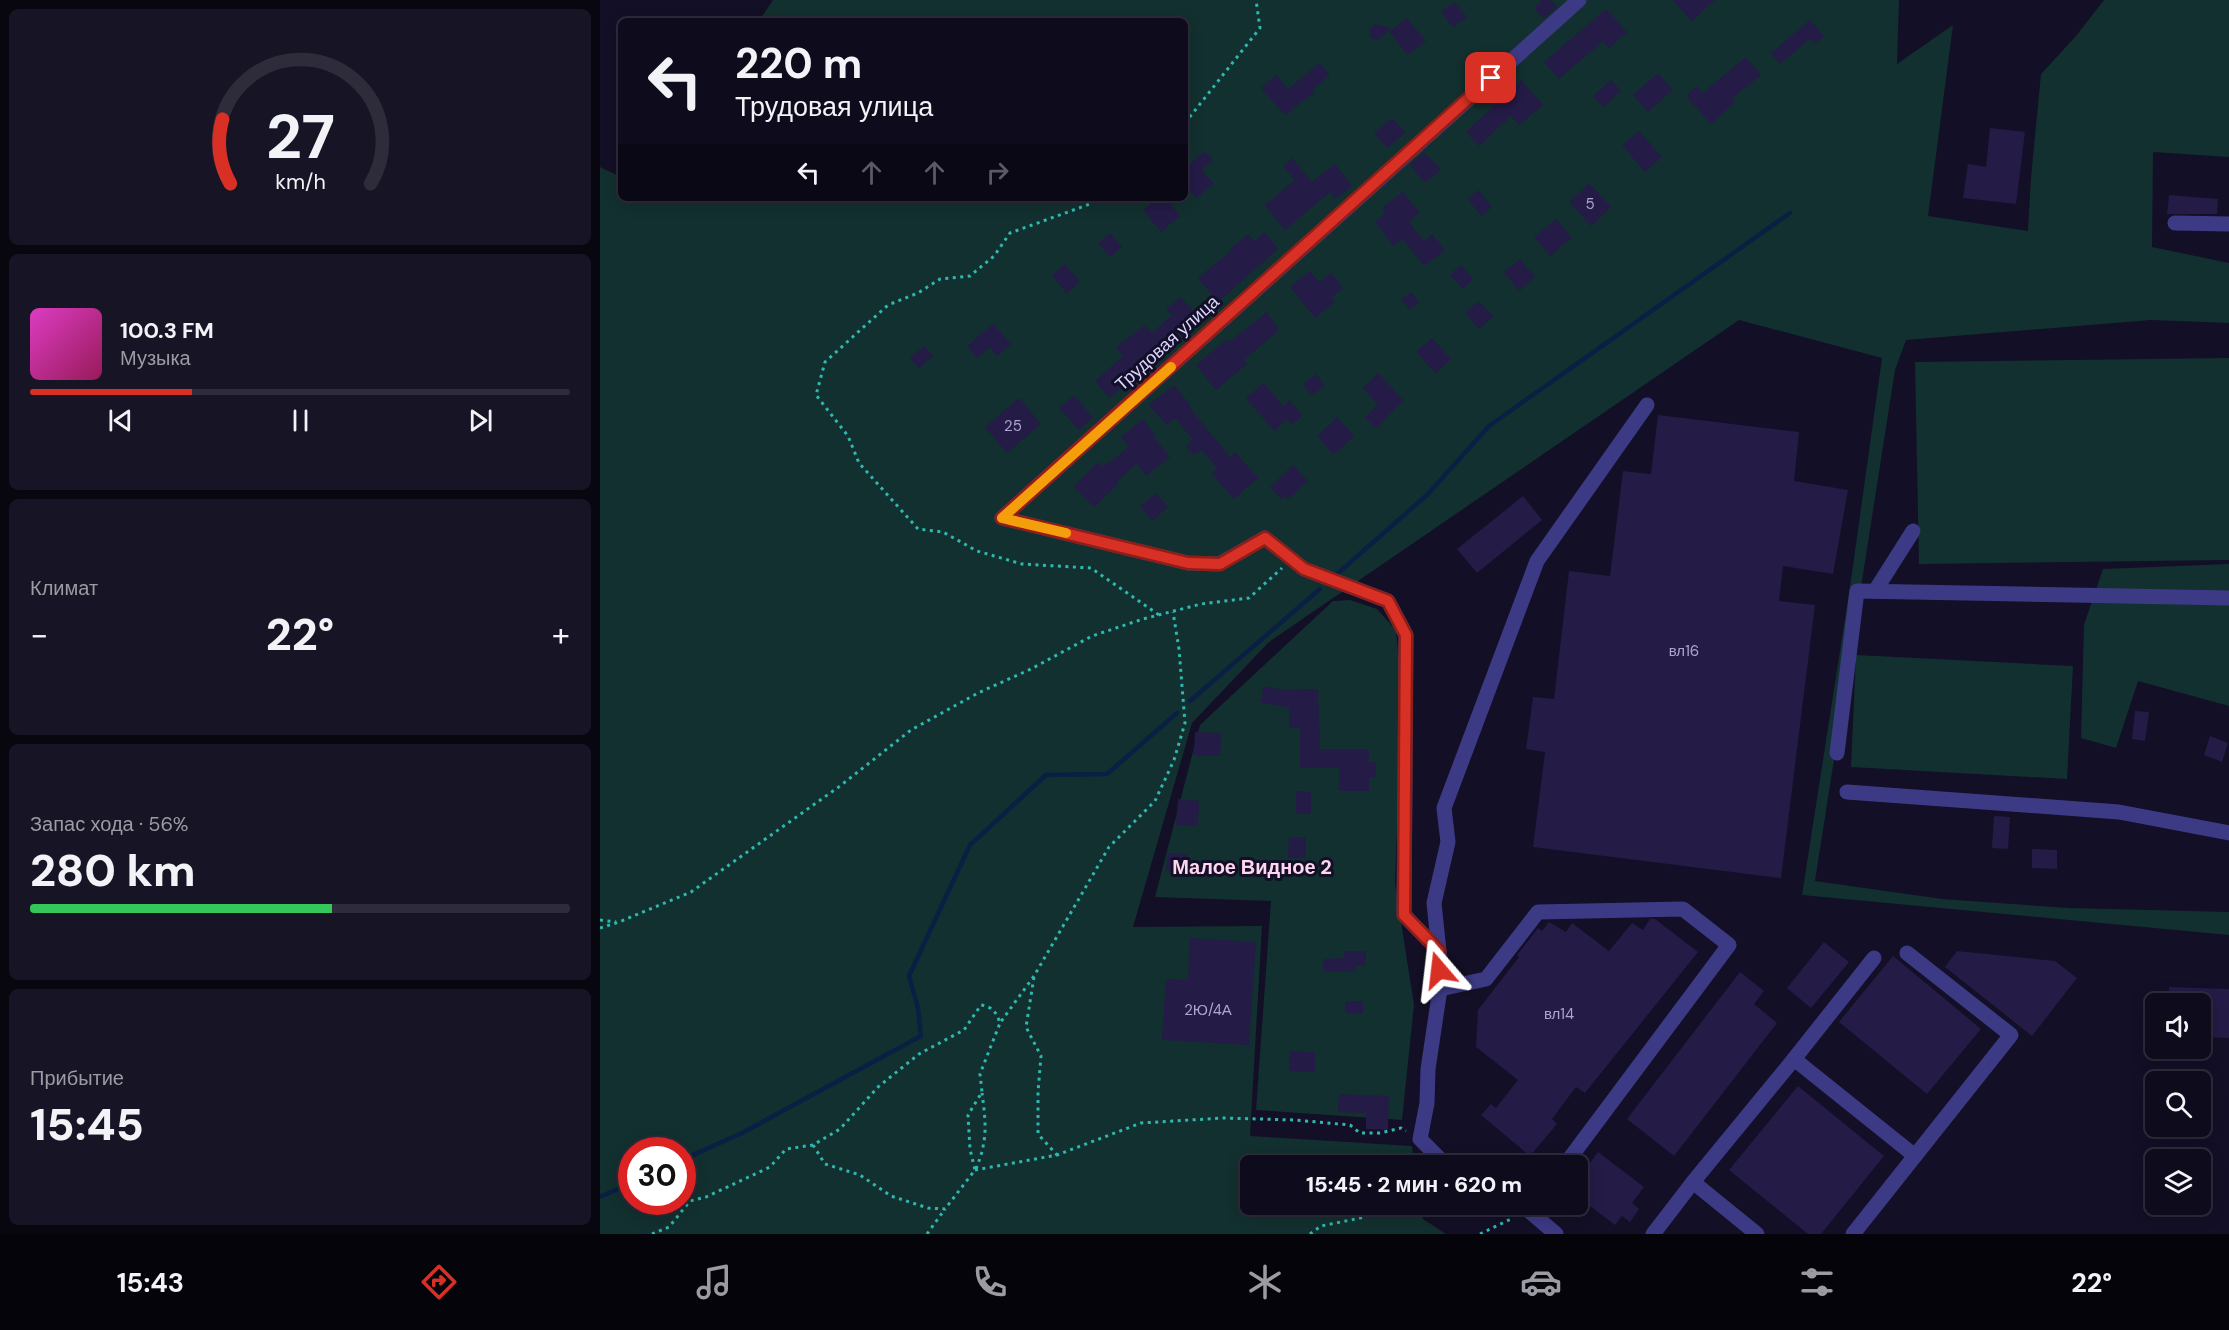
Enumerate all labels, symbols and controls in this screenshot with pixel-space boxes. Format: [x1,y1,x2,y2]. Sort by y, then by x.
text: 220 m [735,36,862,91]
icon: left [636,42,714,120]
pin [1465,52,1516,103]
icon: arrive [1474,61,1507,94]
text: Трудовая улица [735,89,933,124]
text: 27 [265,96,335,177]
icon: left [792,156,825,189]
icon: ahead [855,156,888,189]
icon: ahead [918,156,951,189]
icon: right [981,156,1014,189]
text: km/h [275,168,325,196]
house number: 5 [1585,194,1595,214]
street label: Трудовая улица [1110,289,1225,396]
text: 100.3 FM [120,316,214,345]
text: Музыка [120,345,191,371]
icon: previous [104,404,137,437]
icon: pause [284,404,317,437]
icon: next [464,404,497,437]
house number: 25 [1004,416,1022,436]
text: Климат [30,575,98,601]
text: 22° [266,605,334,664]
text: − [30,613,48,656]
text: + [552,613,570,656]
house number: вл16 [1669,641,1699,661]
text: Запас хода · 56% [30,811,188,837]
text: 280 km [30,841,195,900]
district label: Малое Видное 2 [1172,854,1332,880]
position arrow [1407,938,1471,1002]
map controls [2145,993,2211,1215]
button: sound [2145,993,2211,1059]
house number: 2Ю/4А [1184,1000,1232,1020]
house number: вл14 [1544,1004,1574,1024]
text: Прибытие [30,1065,124,1091]
button: search [2145,1071,2211,1137]
text: 15:45 [30,1095,144,1154]
speed limit sign: 30 [618,1137,696,1215]
button: layers [2145,1149,2211,1215]
text: 15:45 · 2 мин · 620 m [1306,1170,1522,1199]
icon: directions [418,1261,460,1303]
icon: music [693,1261,735,1303]
icon: phone [969,1261,1011,1303]
icon: climate [1244,1261,1286,1303]
icon: car [1520,1261,1562,1303]
icon: filters [1796,1261,1838,1303]
text: 15:43 [117,1265,184,1300]
text: 22° [2071,1265,2112,1300]

